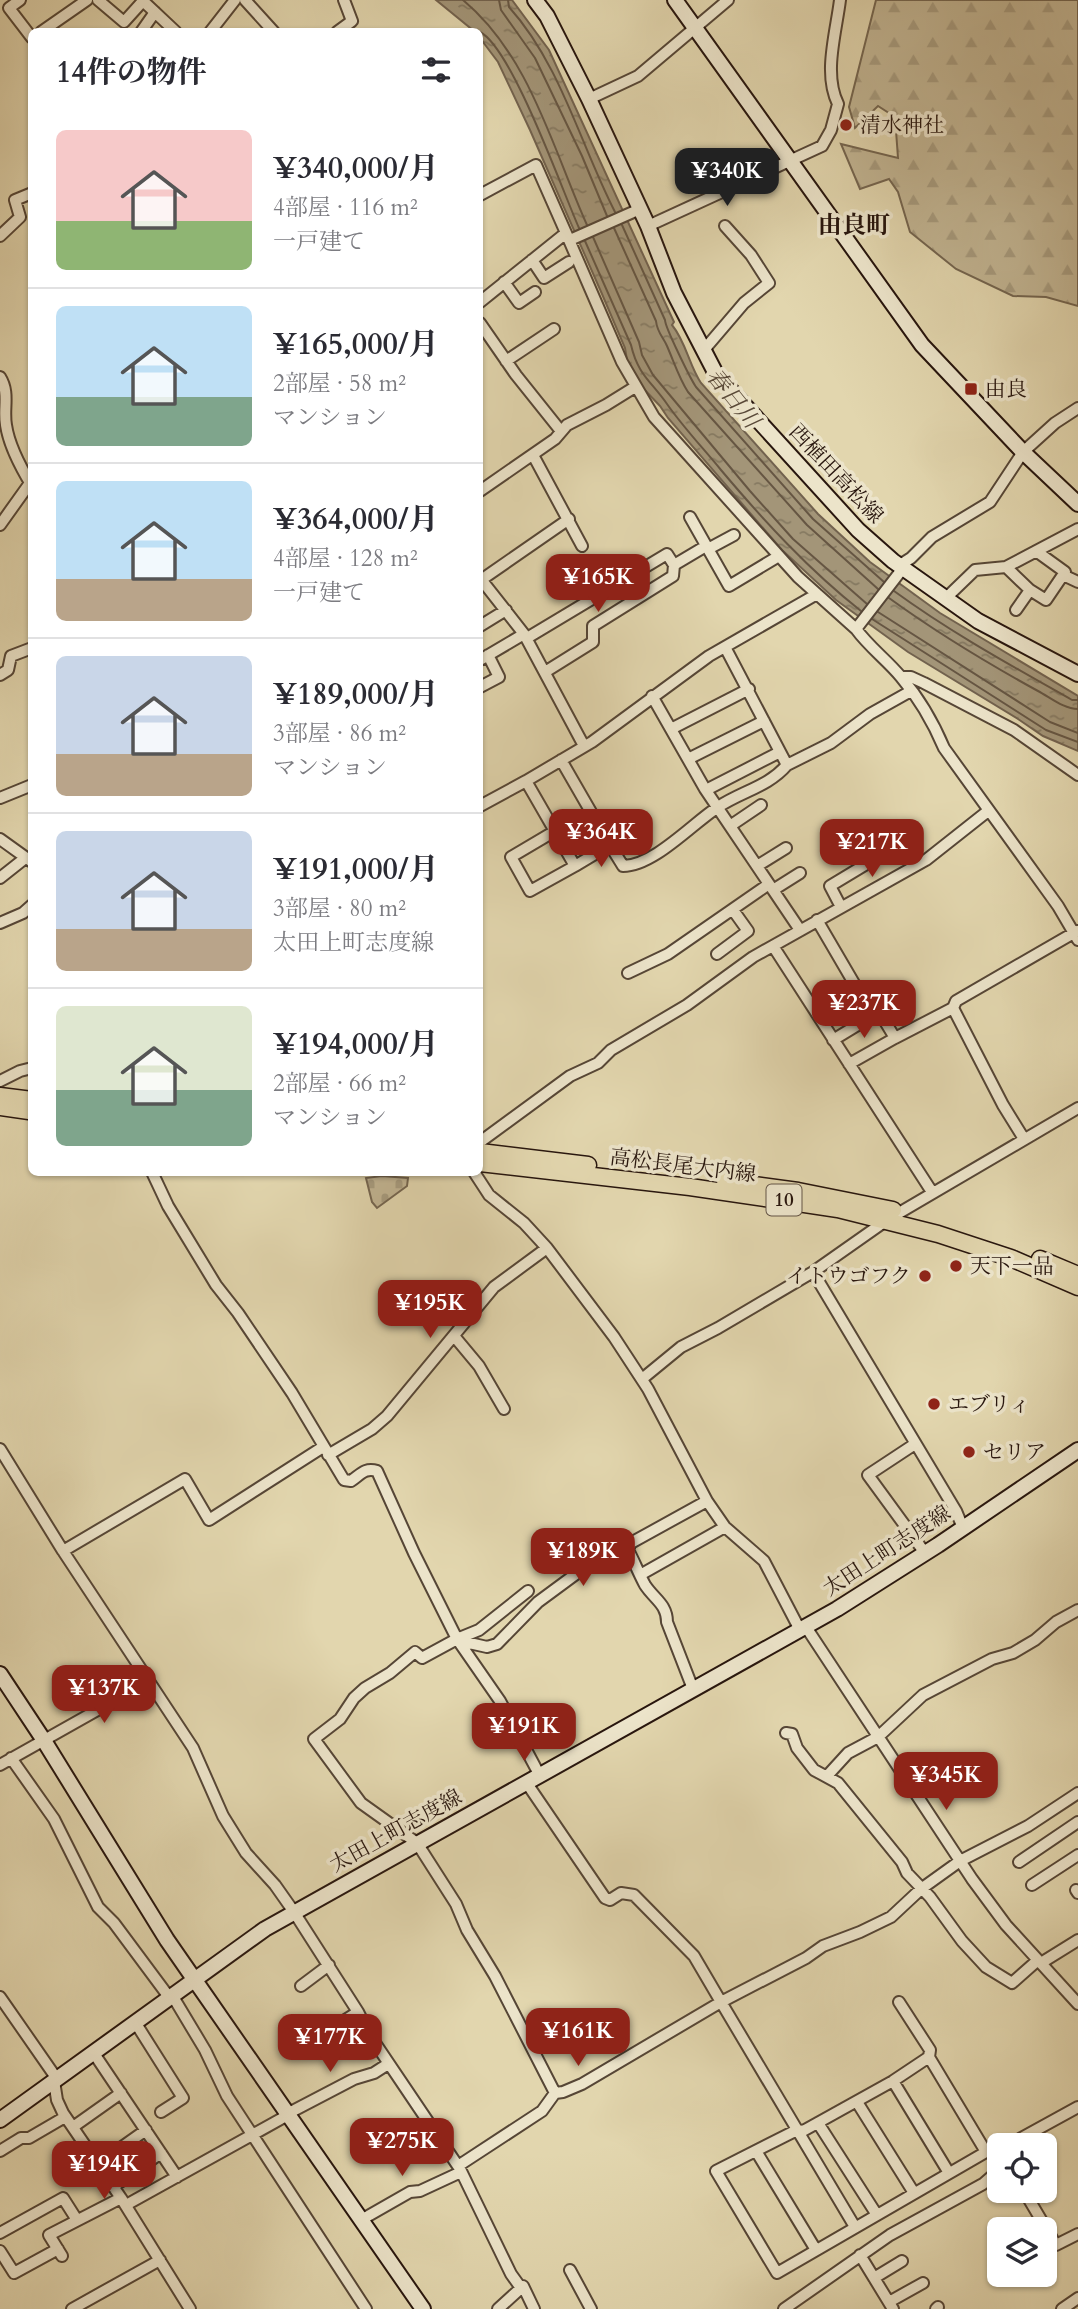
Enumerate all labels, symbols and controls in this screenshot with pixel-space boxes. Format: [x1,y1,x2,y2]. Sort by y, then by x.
icon: filters [417,51,455,89]
text: 14件の物件 [56,52,207,93]
place label: 清水神社 [860,111,944,140]
marker: 清水神社 [838,117,854,133]
text: ¥340,000/月 [273,148,439,189]
pin: ¥340K [678,148,776,208]
text: ¥340K [691,155,763,186]
icon: home [112,158,196,242]
text: 4部屋 · 116 m² [273,192,418,223]
district label: 由良町 [818,209,890,242]
text: 一戸建て [273,226,365,257]
text: ¥165,000/月 [273,324,439,365]
icon: home [112,334,196,418]
water label: 春日川 [699,361,769,437]
text: 2部屋 · 58 m² [273,368,406,399]
place label: 由良 [985,375,1027,404]
marker: 由良 [963,381,979,397]
text: マンション [273,402,387,433]
street label: 西植田高松線 [782,418,890,530]
text: ¥364,000/月 [273,499,439,540]
icon: home [112,509,196,593]
text: 4部屋 · 128 m² [273,543,418,574]
pin: ¥165K [549,554,647,614]
text: ¥165K [562,561,634,592]
text: 一戸建て [273,577,365,608]
text: ¥189,000/月 [273,674,439,715]
icon: home [112,684,196,768]
text: 3部屋 · 86 m² [273,718,406,749]
text: マンション [273,752,387,783]
pin: ¥364K [552,810,650,869]
text: ¥364K [565,816,637,847]
pin: ¥217K [823,820,921,879]
text: ¥217K [836,826,908,857]
text: ¥191,000/月 [273,849,439,890]
icon: home [112,859,196,943]
text: 3部屋 · 80 m² [273,893,406,924]
text: 太田上町志度線 [273,927,434,958]
pin: ¥237K [815,981,913,1040]
text: ¥237K [828,987,900,1018]
text: ¥194,000/月 [273,1024,439,1065]
icon: home [112,1034,196,1118]
text: 2部屋 · 66 m² [273,1068,406,1099]
text: マンション [273,1102,387,1133]
street label: 高松長尾大内線 [608,1143,758,1189]
road number: 10 [766,1184,802,1216]
place label: 天下一品 [970,1252,1054,1281]
marker: 天下一品 [948,1258,964,1274]
place label: イトウゴフク [786,1262,911,1291]
marker: イトウゴフク [917,1268,933,1284]
pin: ¥195K [381,1280,479,1340]
text: ¥195K [394,1287,466,1318]
place label: エブリィ [948,1390,1030,1419]
marker: エブリィ [926,1396,942,1412]
place label: セリア [983,1438,1046,1467]
marker: セリア [961,1444,977,1460]
street label: 太田上町志度線 [817,1499,957,1603]
pin: ¥189K [534,1528,632,1588]
text: ¥189K [547,1535,619,1566]
pin: ¥137K [55,1666,153,1725]
text: ¥137K [68,1672,140,1703]
pin: ¥191K [475,1704,573,1763]
text: ¥191K [488,1710,560,1741]
pin: ¥345K [897,1752,995,1812]
text: ¥345K [910,1759,982,1790]
street label: 太田上町志度線 [325,1783,467,1879]
pin: ¥161K [529,2008,627,2068]
pin: ¥177K [281,2014,379,2074]
text: ¥161K [542,2015,614,2046]
text: ¥177K [294,2021,366,2052]
pin: ¥275K [353,2118,451,2178]
text: ¥275K [366,2125,438,2156]
map controls [987,2133,1057,2287]
button: locate [987,2133,1057,2203]
pin: ¥194K [55,2142,153,2201]
text: ¥194K [68,2148,140,2179]
button: layers [987,2217,1057,2287]

